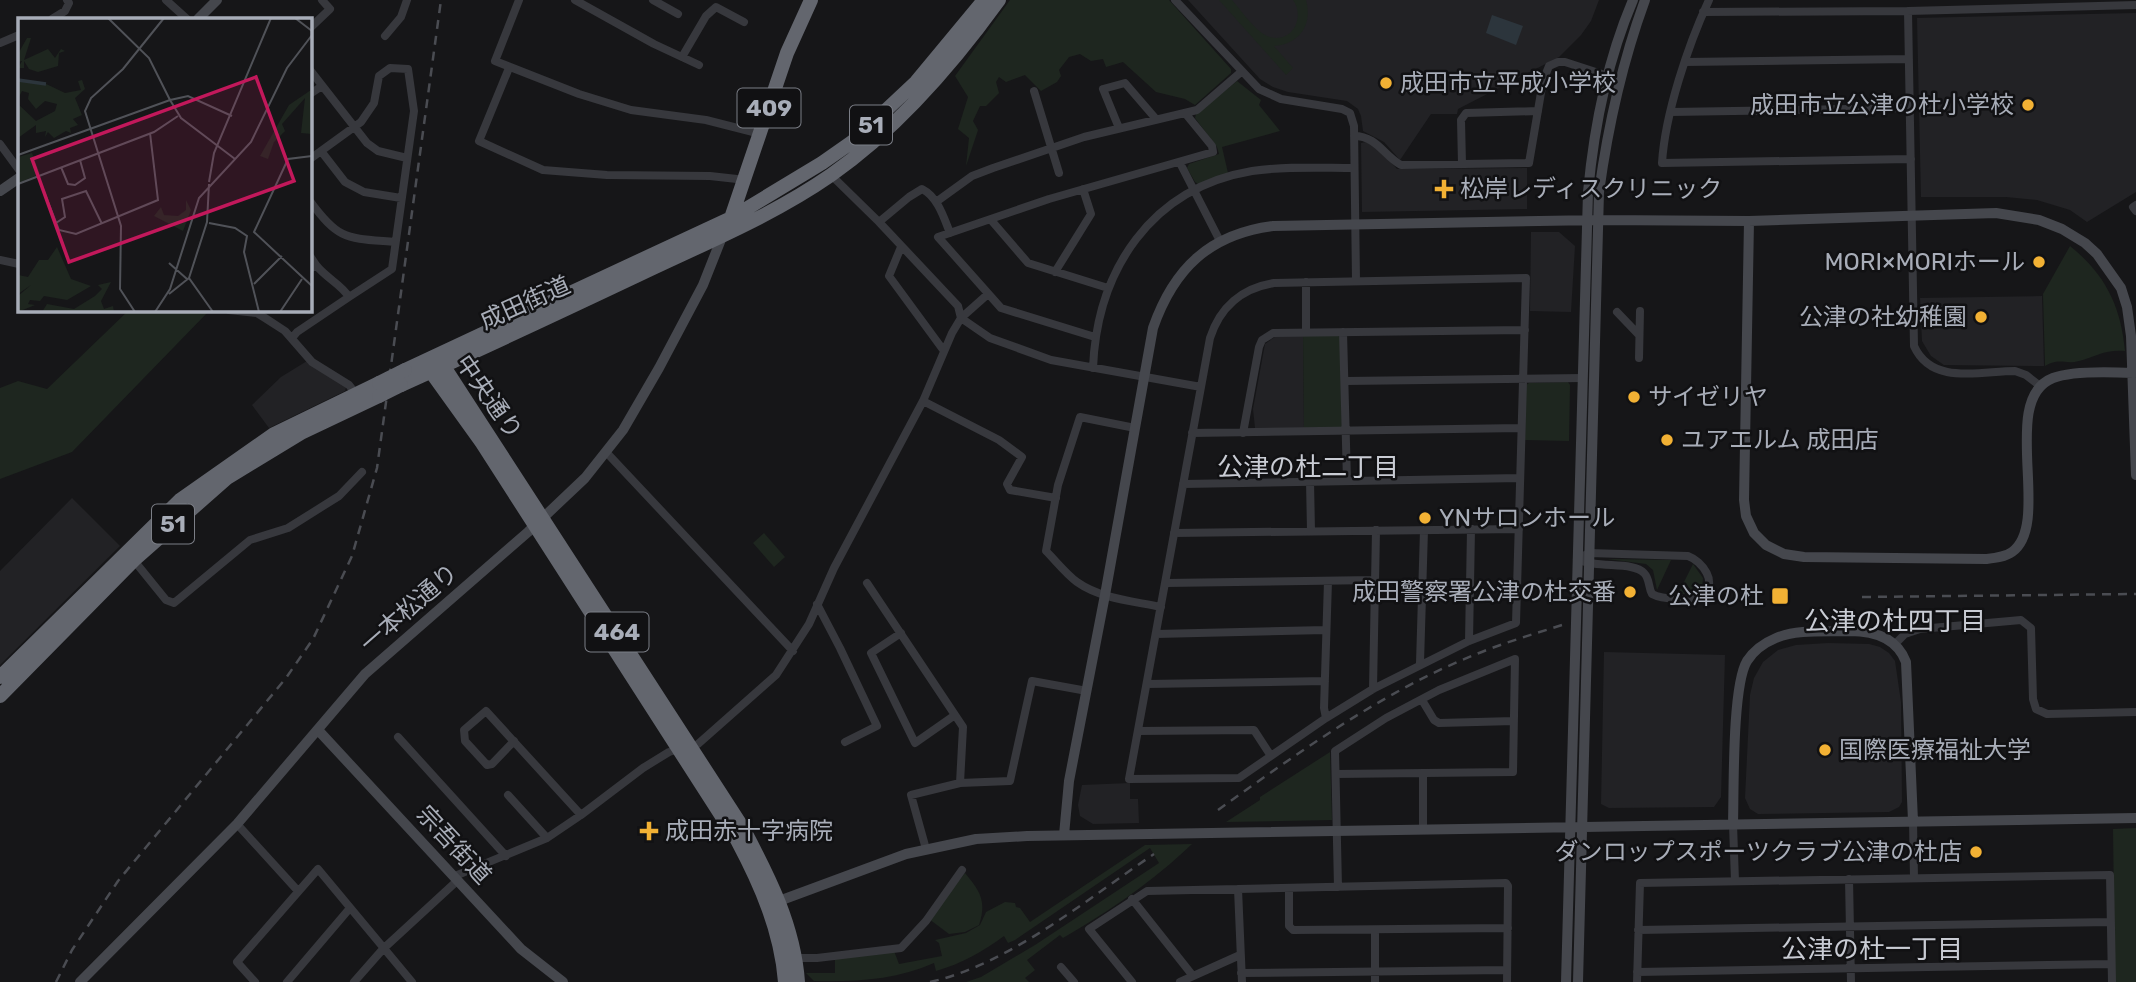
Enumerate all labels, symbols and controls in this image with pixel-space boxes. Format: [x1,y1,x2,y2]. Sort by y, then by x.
inset map [18,18,312,312]
place label: 成田市立平成小学校 [1400,69,1616,97]
marker: 成田市立平成小学校 [1378,75,1394,91]
road number: 409 [738,88,800,128]
place label: 成田市立公津の杜小学校 [1750,91,2014,119]
marker: 成田市立公津の杜小学校 [2020,97,2036,113]
road number: 51 [850,106,892,144]
place label: 松岸レディスクリニック [1460,175,1722,203]
marker: 松岸レディスクリニック [1434,179,1454,199]
place label: MORI×MORIホール [1824,248,2025,276]
marker: MORI×MORIホール [2031,254,2047,270]
street label: 成田街道 [475,271,575,335]
place label: 公津の社幼稚園 [1799,303,1967,331]
marker: 公津の社幼稚園 [1973,309,1989,325]
street label: 中央通り [450,350,528,444]
place label: サイゼリヤ [1648,383,1768,411]
marker: サイゼリヤ [1626,389,1642,405]
place label: ユアエルム 成田店 [1681,426,1878,454]
marker: ユアエルム 成田店 [1659,432,1675,448]
district label: 公津の杜二丁目 [1217,452,1399,483]
road number: 51 [152,504,194,544]
place label: YNサロンホール [1439,504,1615,532]
marker: YNサロンホール [1417,510,1433,526]
street label: 一本松通り [355,558,463,658]
place label: 成田警察署公津の杜交番 [1352,578,1616,606]
place label: 公津の杜 [1668,582,1764,610]
marker: 成田警察署公津の杜交番 [1622,584,1638,600]
marker: 公津の杜 [1770,586,1790,606]
district label: 公津の杜四丁目 [1804,606,1986,637]
road number: 464 [586,612,648,652]
place label: 国際医療福祉大学 [1839,736,2031,764]
marker: 国際医療福祉大学 [1817,742,1833,758]
street label: 宗吾街道 [411,800,497,890]
place label: 成田赤十字病院 [665,817,833,845]
marker: 成田赤十字病院 [639,821,659,841]
place label: ダンロップスポーツクラブ公津の杜店 [1554,838,1962,866]
marker: ダンロップスポーツクラブ公津の杜店 [1968,844,1984,860]
district label: 公津の杜一丁目 [1781,934,1963,965]

